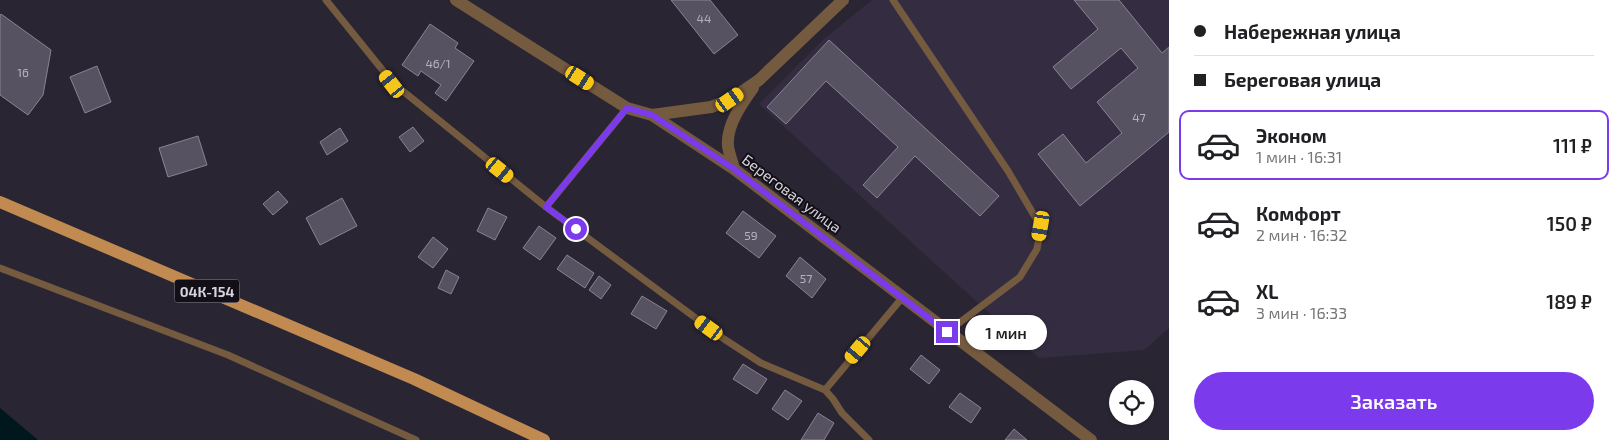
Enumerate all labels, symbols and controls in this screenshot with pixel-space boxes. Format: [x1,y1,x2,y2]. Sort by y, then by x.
house number: 44 [697,11,711,25]
text: Набережная улица [1224,20,1401,43]
house number: 46/1 [425,56,451,70]
car [563,64,596,92]
house number: 16 [17,65,29,79]
car [376,68,407,100]
text: Береговая улица [1224,68,1381,91]
car [713,85,746,115]
house number: 47 [1132,110,1146,124]
icon: car [1196,123,1241,168]
text: Эконом [1256,124,1327,147]
text: 111 ₽ [1553,134,1592,157]
text: 1 мин · 16:31 [1256,147,1342,166]
street label: Береговая улица [738,150,845,237]
car [483,155,516,185]
icon: car [1196,201,1241,246]
text: Комфорт [1256,202,1341,225]
car [1031,210,1050,242]
text: 150 ₽ [1547,212,1592,235]
route start [565,218,587,240]
text: 2 мин · 16:32 [1256,225,1347,244]
house number: 59 [744,228,758,242]
house number: 57 [800,271,812,285]
icon: car [1196,279,1241,324]
road number: 04К-154 [174,280,240,302]
text: XL [1256,280,1278,303]
text: 189 ₽ [1546,290,1592,313]
text: 3 мин · 16:33 [1256,303,1347,322]
car [692,313,725,343]
callout: 1 мин [964,314,1047,350]
route end [936,321,958,343]
text: 1 мин [985,323,1027,342]
car [842,334,873,366]
button: Заказать [1194,372,1594,430]
map controls [1109,380,1154,425]
button: locate [1109,380,1154,425]

